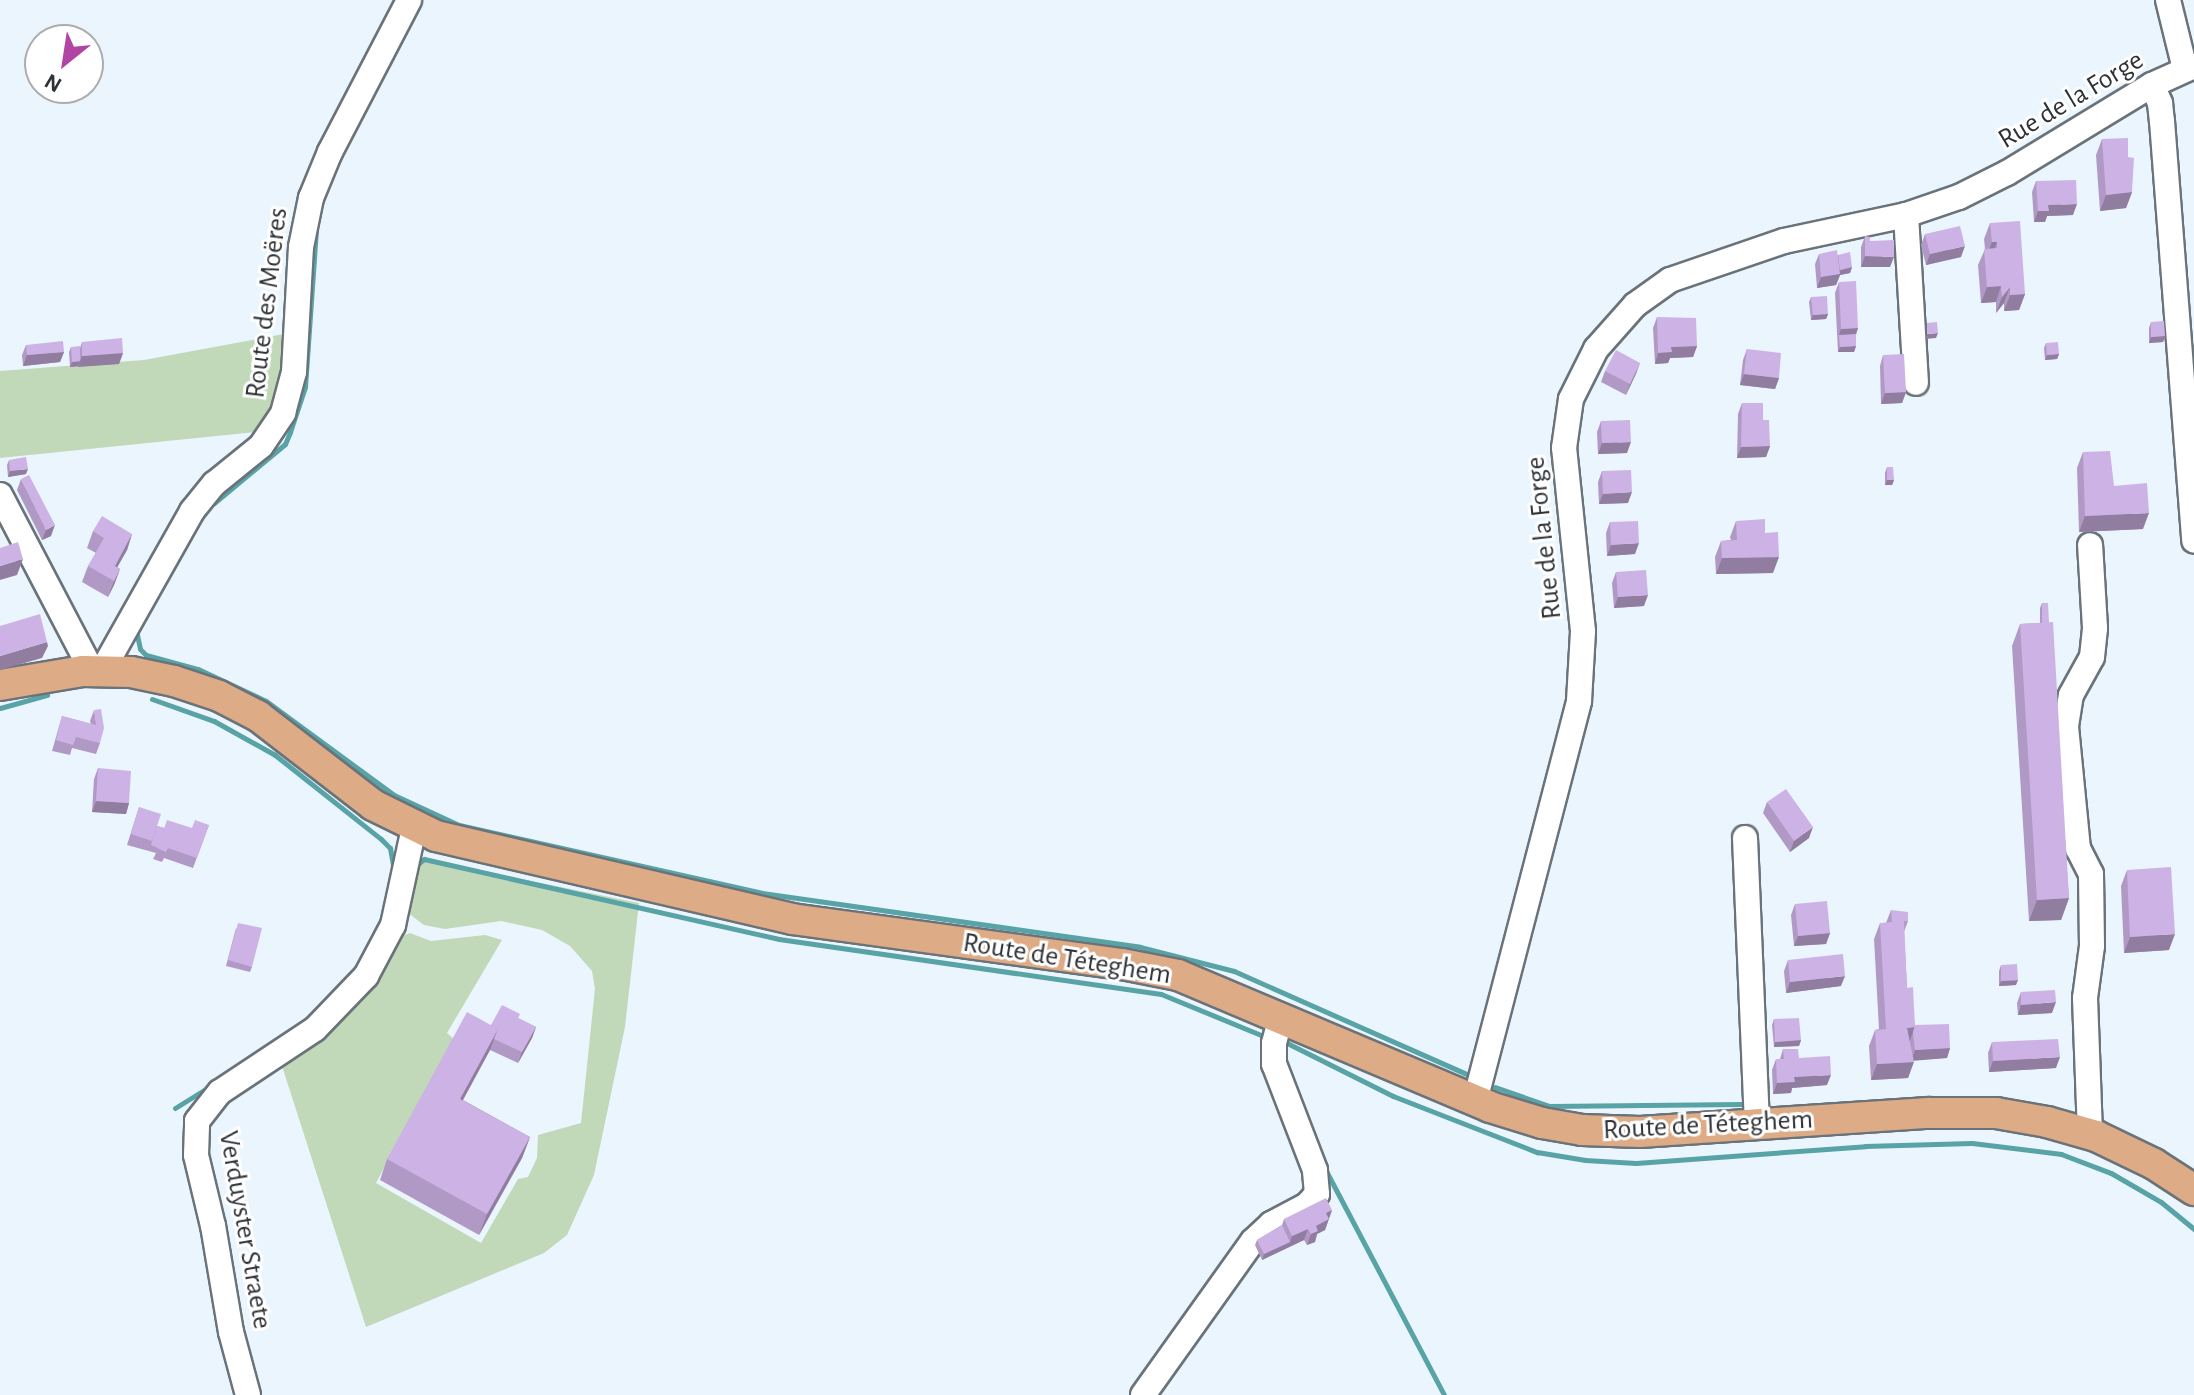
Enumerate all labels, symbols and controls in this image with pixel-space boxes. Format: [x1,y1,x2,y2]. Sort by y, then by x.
north arrow [24,24,104,104]
street label: Rue de la Forge [1992,44,2150,156]
text: N [41,70,65,96]
street label: Route des Moëres [239,206,295,400]
street label: Rue de la Forge [1519,455,1569,621]
street label: Route de Téteghem [961,926,1173,992]
street label: Route de Téteghem [1602,1103,1814,1147]
street label: Verduyster Straete [211,1128,279,1332]

